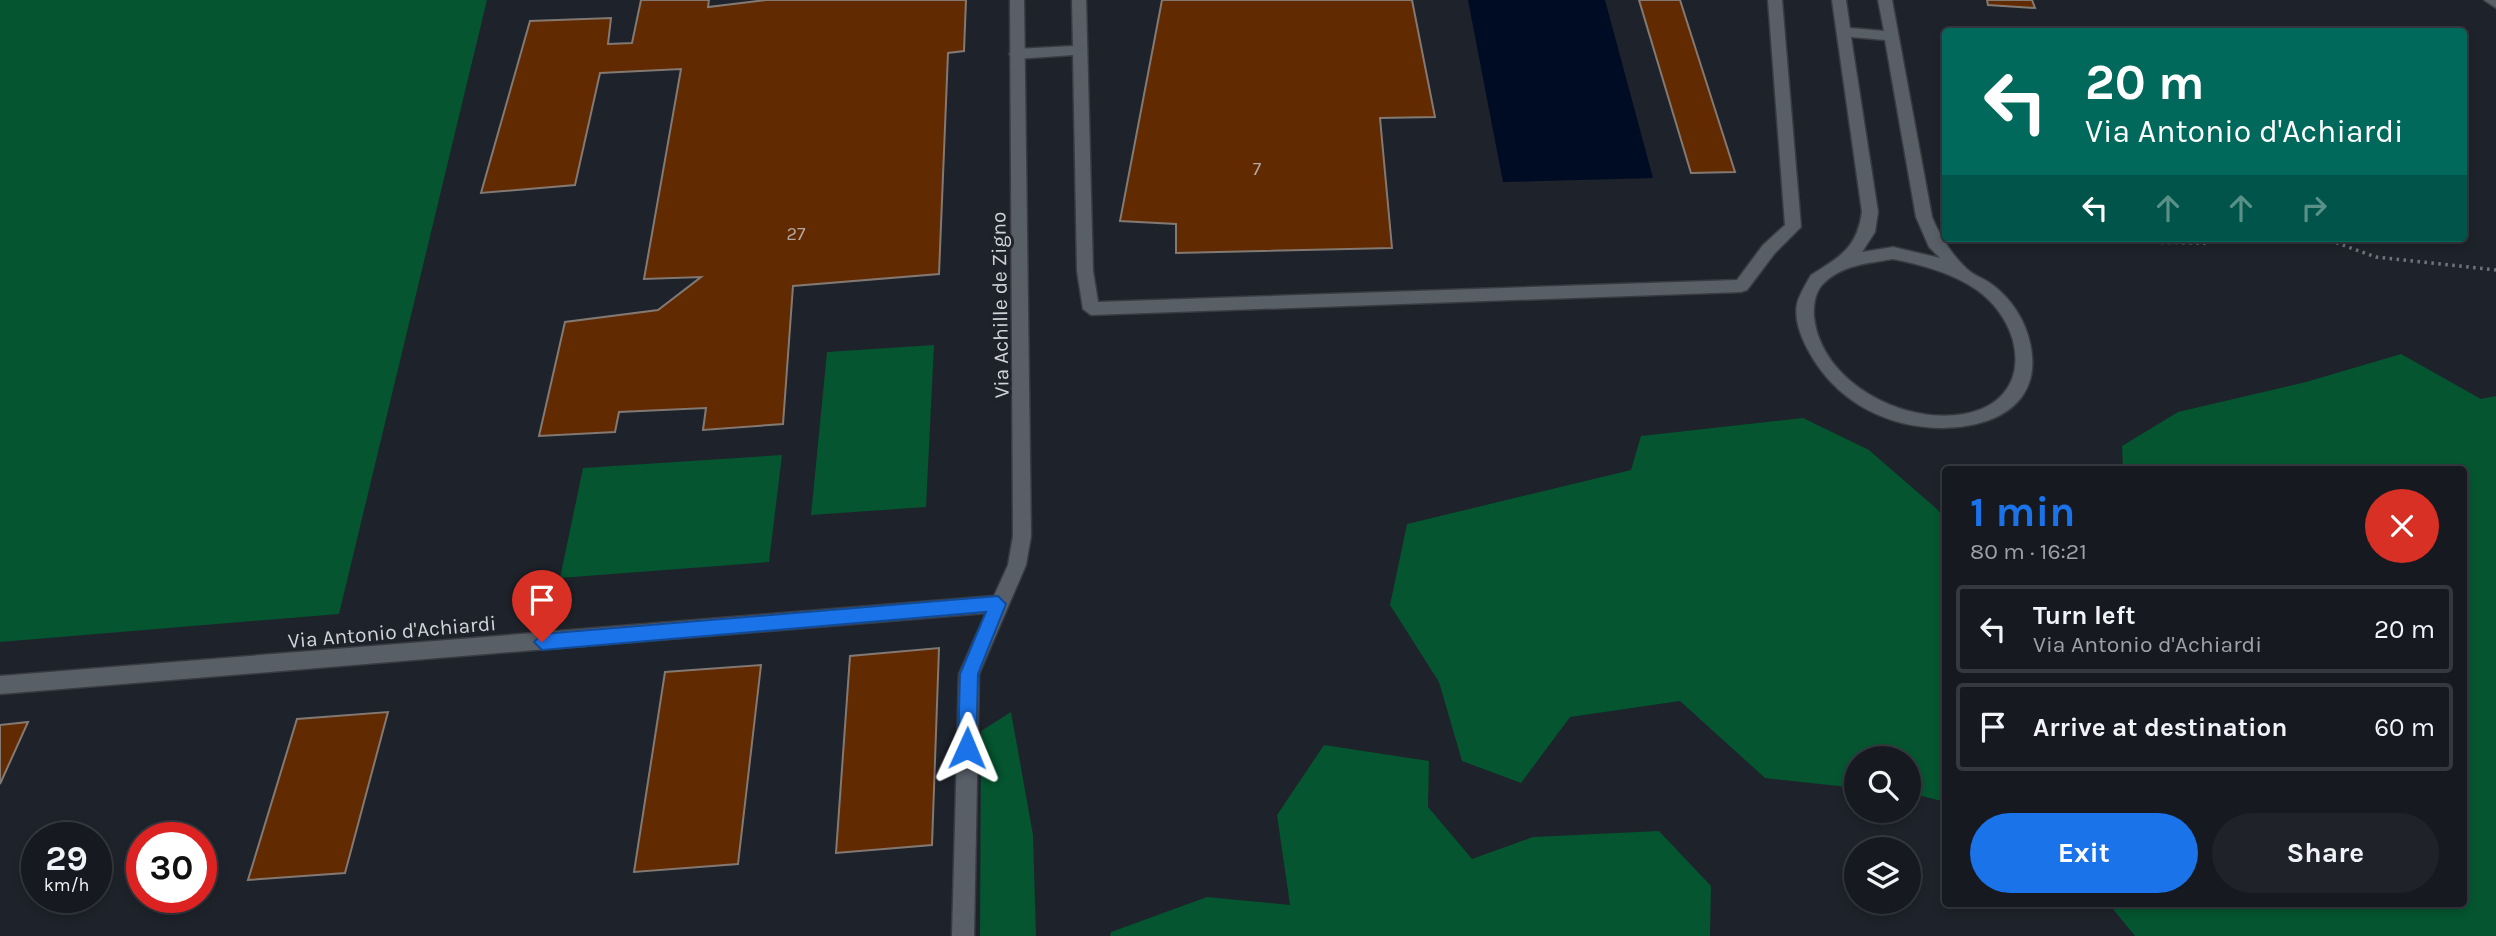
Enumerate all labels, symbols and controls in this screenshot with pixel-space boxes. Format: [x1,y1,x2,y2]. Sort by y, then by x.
text: 20 m [2085,54,2205,111]
icon: left [1970,56,2061,147]
text: Via Antonio d'Achiardi [2085,113,2404,150]
house number: 7 [1253,158,1262,180]
icon: left [2076,189,2114,227]
icon: ahead [2149,189,2187,227]
icon: ahead [2222,189,2260,227]
icon: right [2295,189,2333,227]
street label: Via Achille de Zigno [986,211,1014,399]
house number: 27 [787,223,806,245]
text: 1 min [1970,487,2075,537]
button: close [2365,489,2439,563]
text: 80 m · 16:21 [1970,538,2087,565]
pin [512,570,572,642]
icon: arrive [523,581,561,619]
text: Turn left [2033,600,2135,631]
icon: left [1974,610,2012,648]
street label: Via Antonio d'Achiardi [287,611,497,653]
text: 20 m [2374,614,2435,645]
text: Via Antonio d'Achiardi [2033,631,2262,658]
icon: arrive [1974,708,2012,746]
position arrow [930,711,1004,785]
text: Arrive at destination [2033,712,2287,743]
text: 60 m [2374,712,2435,743]
map controls [1844,746,1921,914]
button: search [1844,746,1921,823]
button: Exit [1970,813,2198,893]
button: Share [2212,813,2439,893]
speed limit sign: 30 [126,822,217,913]
button: layers [1844,837,1921,914]
text: 29 [45,838,88,879]
text: km/h [44,874,89,896]

